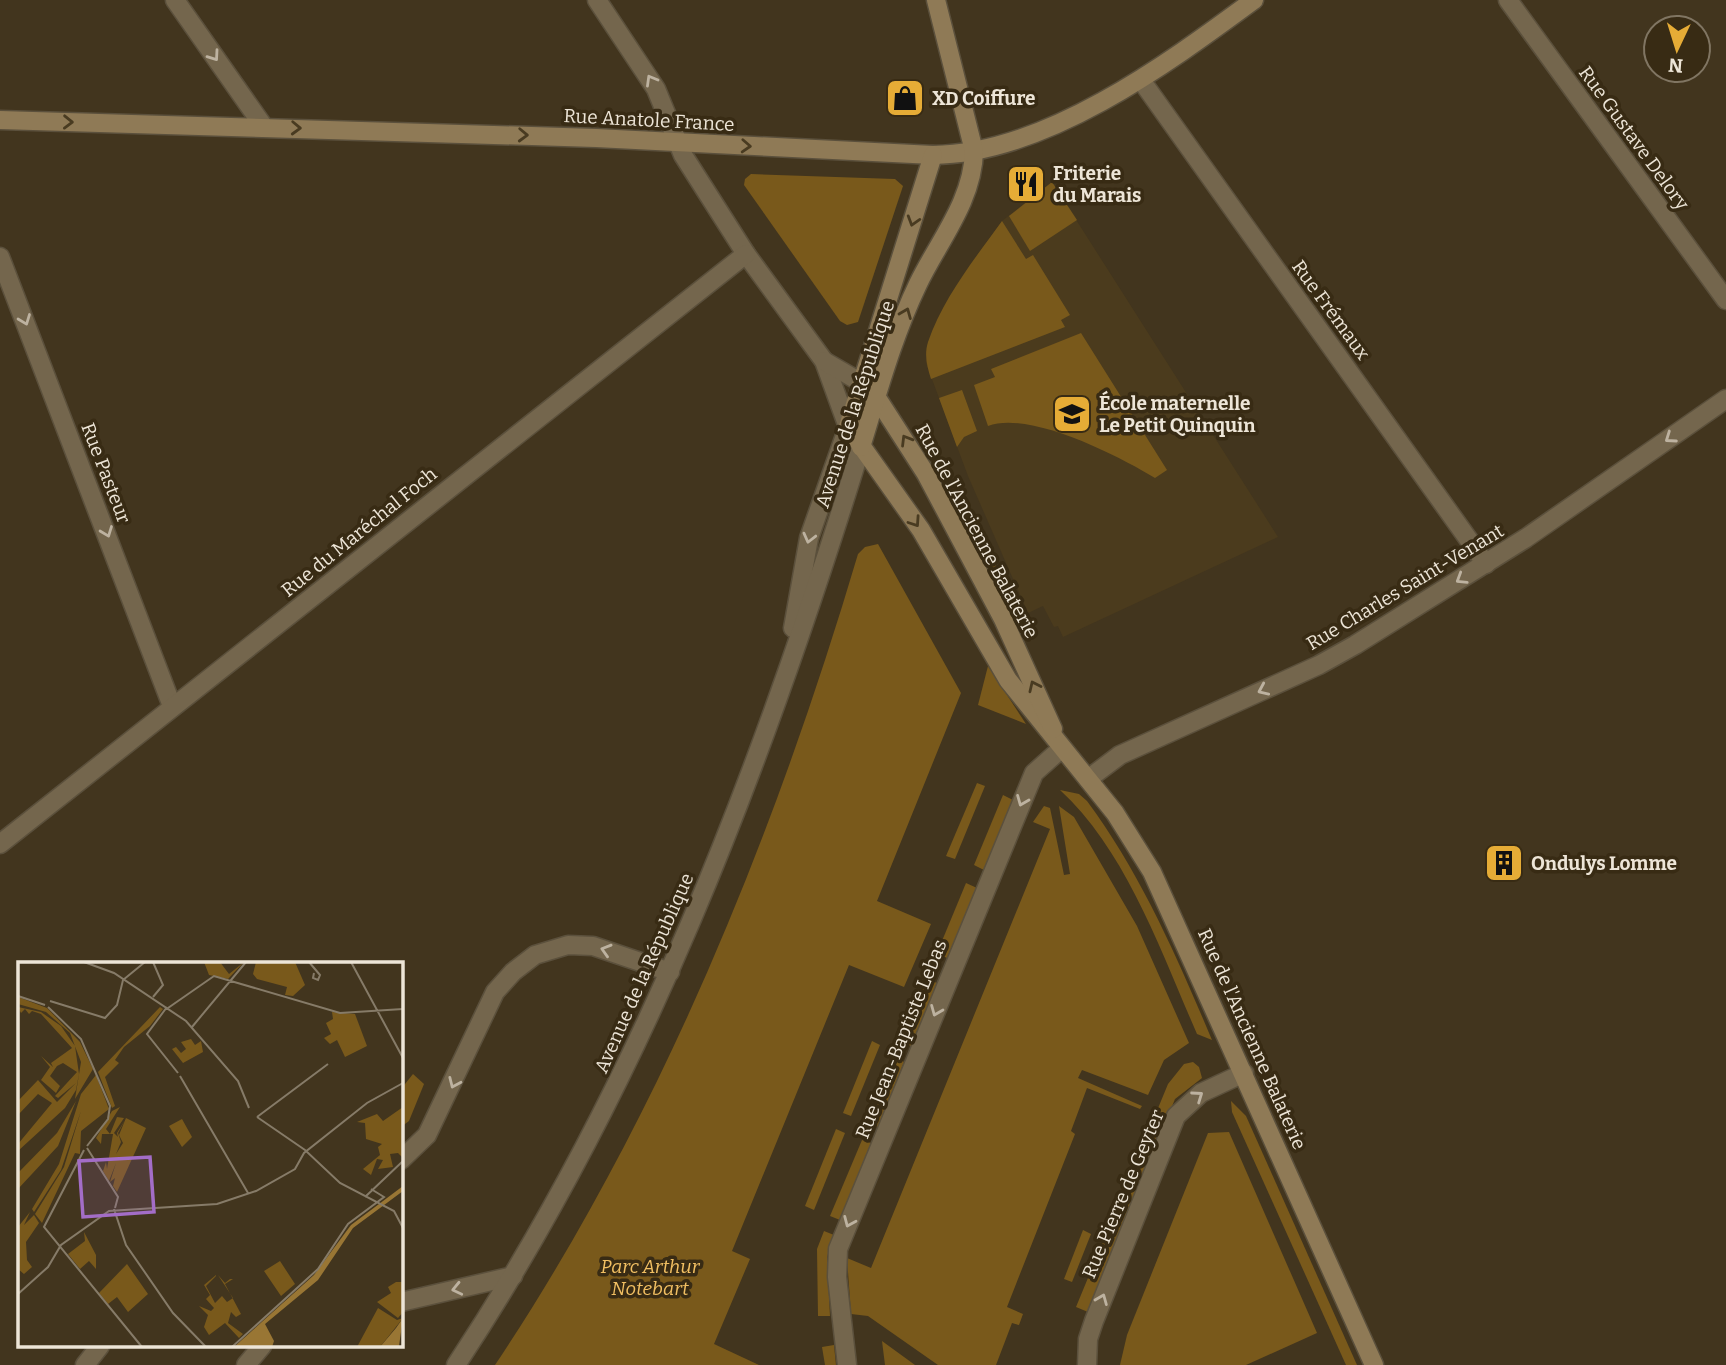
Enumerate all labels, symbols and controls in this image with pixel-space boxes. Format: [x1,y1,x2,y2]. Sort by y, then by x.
north arrow [1642,14,1712,84]
one-way arrow [206,48,218,61]
text: N [1667,53,1684,77]
street label: Rue Gustave Delory [1574,62,1694,215]
one-way arrow [646,75,659,87]
shop icon: XD Coiffure [884,77,926,119]
place label: XD Coiffure [932,87,1035,110]
street label: Rue Anatole France [563,104,735,136]
one-way arrow [63,114,74,130]
one-way arrow [290,121,301,136]
one-way arrow [518,128,529,143]
one-way arrow [741,138,752,153]
place label: Friterie du Marais [1053,162,1141,207]
restaurant icon: Friterie du Marais [1005,163,1047,205]
one-way arrow [907,215,922,227]
street label: Rue Frémaux [1287,256,1375,365]
street label: Avenue de la République [811,298,899,510]
one-way arrow [897,307,911,319]
one-way arrow [16,314,30,326]
place label: École maternelle Le Petit Quinquin [1099,390,1256,437]
school or university icon: École maternelle Le Petit Quinquin [1051,393,1093,435]
street label: Rue Pasteur [76,420,136,527]
street label: Rue de l'Ancienne Balaterie [911,420,1043,642]
one-way arrow [1665,430,1678,442]
one-way arrow [902,435,915,448]
street label: Rue du Maréchal Foch [277,462,441,602]
one-way arrow [907,514,919,527]
street label: Rue Charles Saint-Venant [1302,519,1508,655]
one-way arrow [98,526,112,538]
one-way arrow [803,532,818,544]
one-way arrow [1456,571,1469,584]
one-way arrow [1028,680,1042,693]
one-way arrow [1258,682,1270,696]
one-way arrow [1017,794,1031,806]
building icon: Ondulys Lomme [1483,842,1525,884]
place label: Ondulys Lomme [1531,852,1677,875]
street label: Avenue de la République [589,869,699,1077]
street label: Rue de l'Ancienne Balaterie [1193,925,1311,1153]
street label: Rue Jean-Baptiste Lebas [850,936,952,1142]
one-way arrow [600,944,612,958]
inset map [18,962,402,1348]
one-way arrow [930,1005,944,1017]
one-way arrow [448,1076,462,1088]
one-way arrow [1190,1092,1203,1104]
street label: Rue Pierre de Geyter [1077,1106,1169,1282]
one-way arrow [844,1215,858,1227]
park label: Parc Arthur Notebart [600,1255,701,1300]
one-way arrow [451,1281,463,1295]
one-way arrow [1094,1294,1108,1306]

